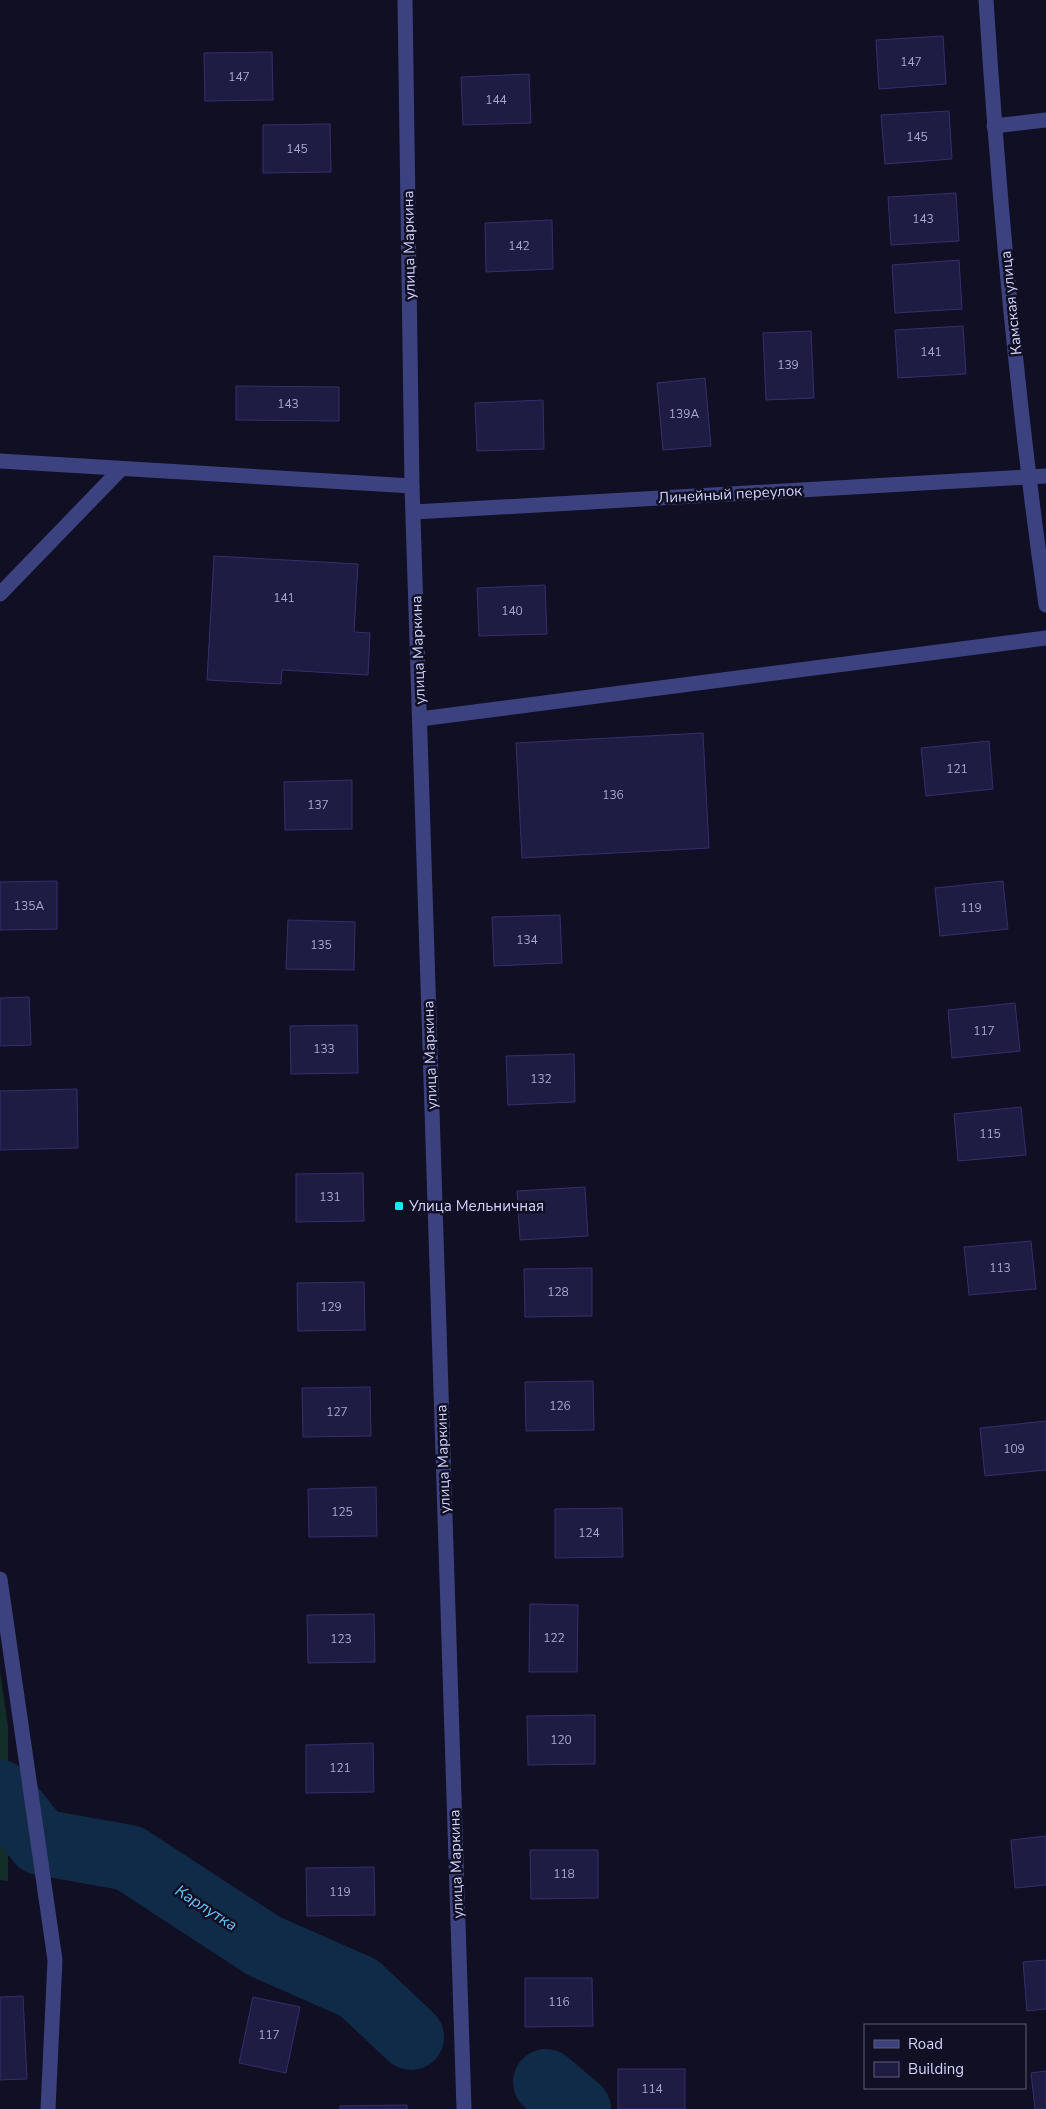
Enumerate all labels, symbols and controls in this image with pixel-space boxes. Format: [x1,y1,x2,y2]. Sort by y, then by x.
house number: 147 [900,54,922,70]
house number: 147 [228,69,250,85]
house number: 144 [485,92,507,108]
house number: 145 [906,129,928,145]
house number: 145 [286,141,308,157]
street label: улица Маркина [398,190,420,300]
house number: 143 [912,211,934,227]
house number: 142 [508,238,530,254]
street label: Камская улица [996,250,1026,356]
house number: 141 [920,344,942,360]
house number: 139 [777,357,799,373]
house number: 143 [277,396,299,412]
house number: 139А [669,406,699,422]
street label: Линейный переулок [657,480,803,508]
house number: 141 [273,590,295,606]
street label: улица Маркина [406,595,430,705]
house number: 140 [501,603,523,619]
house number: 121 [946,761,968,777]
house number: 136 [602,787,624,803]
house number: 137 [307,797,329,813]
house number: 135А [14,898,44,914]
house number: 119 [960,900,982,916]
house number: 134 [516,932,538,948]
house number: 135 [310,937,332,953]
street label: улица Маркина [418,1000,442,1110]
house number: 117 [973,1023,995,1039]
house number: 133 [313,1041,335,1057]
house number: 132 [530,1071,552,1087]
house number: 115 [979,1126,1001,1142]
house number: 131 [319,1189,341,1205]
place label: Улица Мельничная [408,1196,544,1216]
marker: Улица Мельничная [393,1200,405,1212]
house number: 113 [989,1260,1011,1276]
house number: 128 [547,1284,569,1300]
house number: 129 [320,1299,342,1315]
house number: 126 [549,1398,571,1414]
house number: 127 [326,1404,348,1420]
street label: улица Маркина [431,1404,455,1514]
house number: 109 [1003,1441,1025,1457]
house number: 125 [331,1504,353,1520]
house number: 124 [578,1525,600,1541]
house number: 122 [543,1630,565,1646]
house number: 123 [330,1631,352,1647]
house number: 120 [550,1732,572,1748]
house number: 121 [329,1760,351,1776]
street label: улица Маркина [444,1809,468,1919]
house number: 118 [553,1866,575,1882]
water label: Карлутка [171,1880,241,1936]
house number: 119 [329,1884,351,1900]
house number: 116 [548,1994,570,2010]
legend [864,2024,1026,2089]
house number: 117 [258,2027,280,2043]
text: Road [908,2034,943,2054]
text: Building [908,2059,964,2079]
house number: 114 [641,2081,663,2097]

